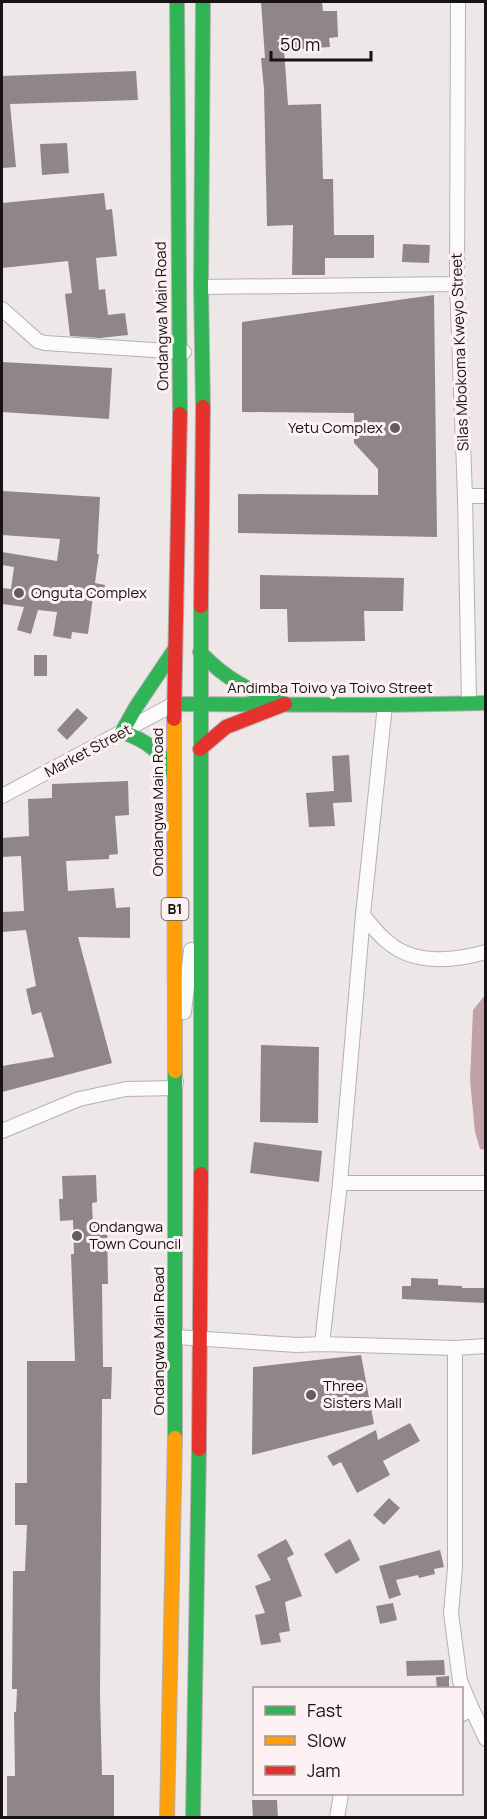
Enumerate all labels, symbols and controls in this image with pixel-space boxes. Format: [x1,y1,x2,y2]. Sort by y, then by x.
scale bar [271,24,372,62]
text: 50 m [280,32,320,56]
street label: Ondangwa Main Road [150,241,173,391]
street label: Silas Mbokoma Kweyo Street [446,253,473,451]
place label: Yetu Complex [288,417,383,438]
marker: Yetu Complex [388,421,402,435]
place label: Onguta Complex [31,582,147,603]
marker: Onguta Complex [12,586,26,600]
street label: Andimba Toivo ya Toivo Street [227,677,433,698]
street label: Market Street [41,719,135,782]
street label: Ondangwa Main Road [147,727,168,877]
road number: B1 [162,898,188,920]
place label: Ondangwa Town Council [89,1216,181,1254]
marker: Ondangwa Town Council [70,1229,84,1243]
street label: Ondangwa Main Road [148,1266,169,1416]
place label: Three Sisters Mall [323,1375,402,1413]
marker: Three Sisters Mall [304,1388,318,1402]
legend [253,1687,463,1795]
text: Fast [307,1698,342,1722]
text: Slow [307,1728,347,1752]
text: Jam [307,1758,341,1782]

